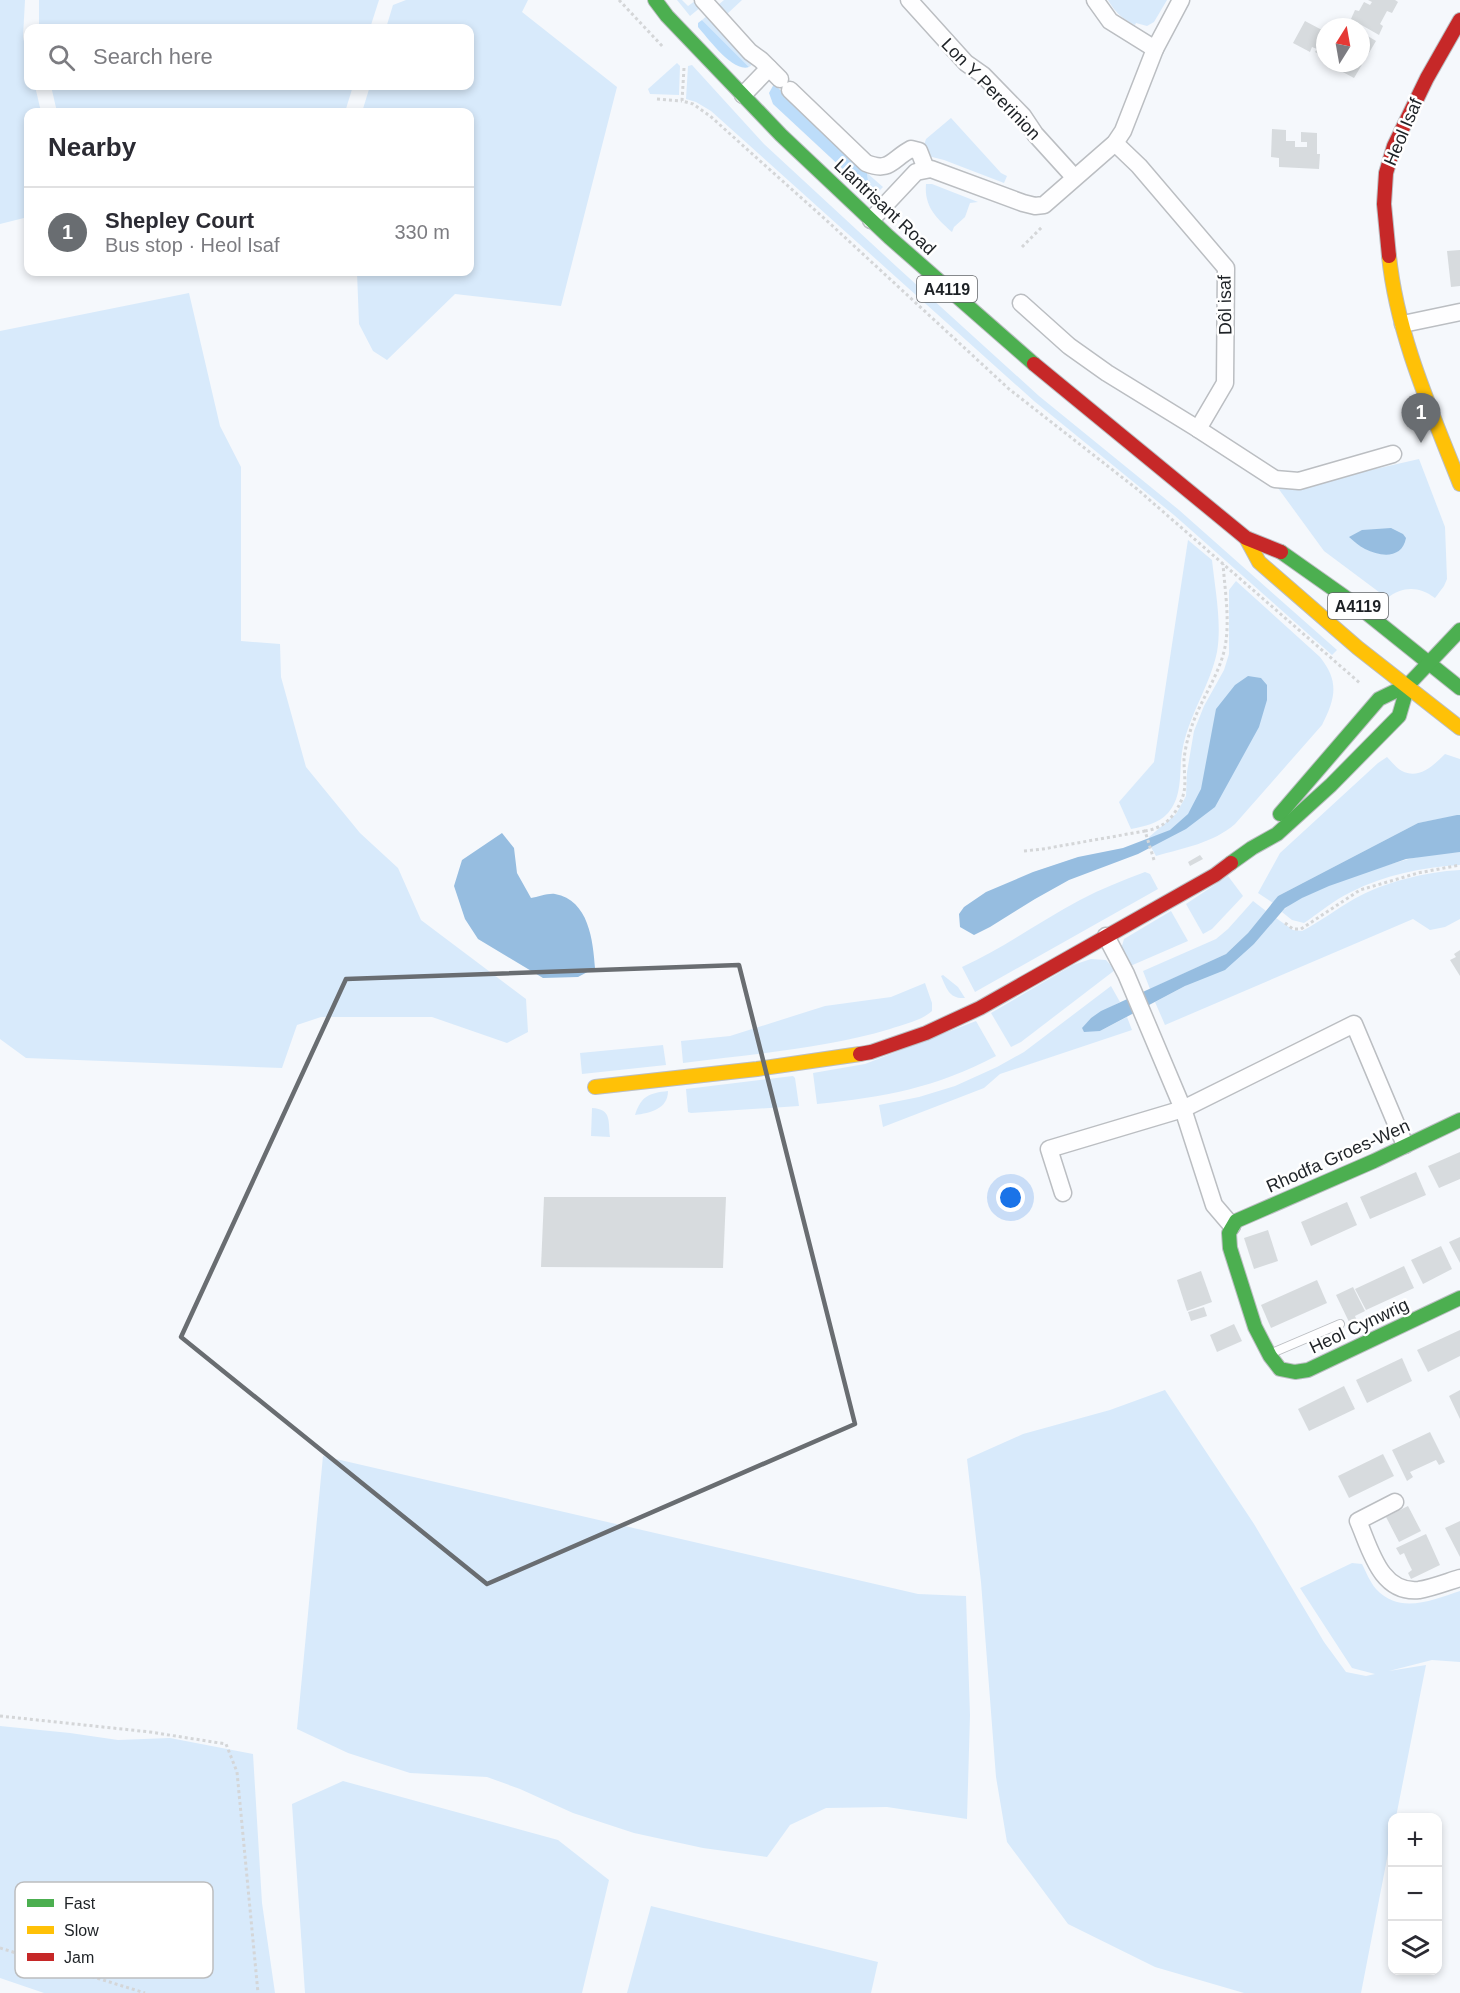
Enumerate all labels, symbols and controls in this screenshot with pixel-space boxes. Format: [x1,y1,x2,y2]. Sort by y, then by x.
north arrow [1316,18,1370,72]
search box [24,24,474,90]
street label: Lon Y Pererinion [937,34,1045,144]
icon: search [45,41,78,74]
text: Search here [93,44,213,69]
street label: Heol Isaf [1380,94,1426,169]
text: Nearby [48,132,136,162]
street label: Llantrisant Road [830,155,940,259]
text: Shepley Court [105,208,254,233]
text: 1 [62,221,73,243]
text: 330 m [394,221,450,243]
text: Bus stop · Heol Isaf [105,234,280,256]
street label: Dôl isaf [1214,274,1236,335]
road number: A4119 [917,276,977,302]
pin: 1 [1402,394,1440,443]
road number: A4119 [1328,593,1388,619]
street label: Rhodfa Groes-Wen [1263,1115,1413,1197]
your location [996,1183,1025,1212]
street label: Heol Cynwrig [1306,1294,1412,1358]
map controls [1388,1813,1442,1975]
button: + [1388,1813,1442,1867]
button: − [1388,1867,1442,1921]
legend [15,1882,213,1978]
text: Fast [64,1895,96,1912]
button: layers [1388,1921,1442,1975]
text: Slow [64,1922,99,1939]
text: Jam [64,1949,94,1966]

